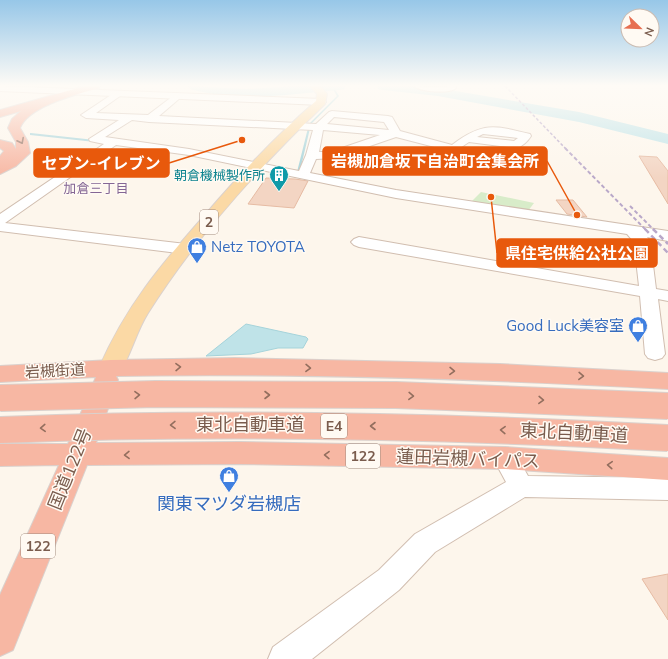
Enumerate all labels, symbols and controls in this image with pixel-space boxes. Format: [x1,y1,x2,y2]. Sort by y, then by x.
north arrow [620,8,660,48]
text: N [641,25,657,38]
one-way arrow [16,136,24,144]
callout: 岩槻加倉坂下自治町会集会所 [323,147,547,175]
callout: セブン-イレブン [34,149,169,177]
text: 岩槻加倉坂下自治町会集会所 [331,151,539,171]
text: セブン-イレブン [41,153,161,173]
building icon: 朝倉機械製作所 [268,164,290,192]
place label: 朝倉機械製作所 [174,167,265,183]
district label: 加倉三丁目 [63,180,129,196]
road number: 2 [200,210,218,234]
shop icon: Netz TOYOTA [186,236,208,264]
place label: Netz TOYOTA [211,237,305,256]
callout: 県住宅供給公社公園 [497,239,657,267]
text: 県住宅供給公社公園 [505,243,649,263]
shop icon: Good Luck美容室 [627,315,649,343]
place label: Good Luck美容室 [506,316,624,335]
street label: 岩槻街道 [25,359,85,382]
one-way arrow [175,363,181,371]
one-way arrow [305,364,311,372]
one-way arrow [449,367,455,375]
one-way arrow [577,371,584,380]
one-way arrow [134,391,140,399]
one-way arrow [264,391,270,399]
one-way arrow [408,392,414,400]
one-way arrow [538,396,544,405]
street label: 東北自動車道 [196,413,304,436]
road number: E4 [321,414,347,438]
street label: 東北自動車道 [519,418,629,447]
one-way arrow [170,421,176,430]
one-way arrow [370,422,376,430]
one-way arrow [40,423,46,432]
street label: 国道122号 [43,424,96,513]
one-way arrow [500,426,506,434]
road number: 122 [346,444,380,468]
street label: 蓮田岩槻バイパス [396,445,540,472]
one-way arrow [124,451,130,459]
one-way arrow [324,451,330,459]
one-way arrow [607,461,613,470]
shop icon: 関東マツダ岩槻店 [218,465,240,493]
place label: 関東マツダ岩槻店 [157,492,301,515]
road number: 122 [21,534,55,558]

